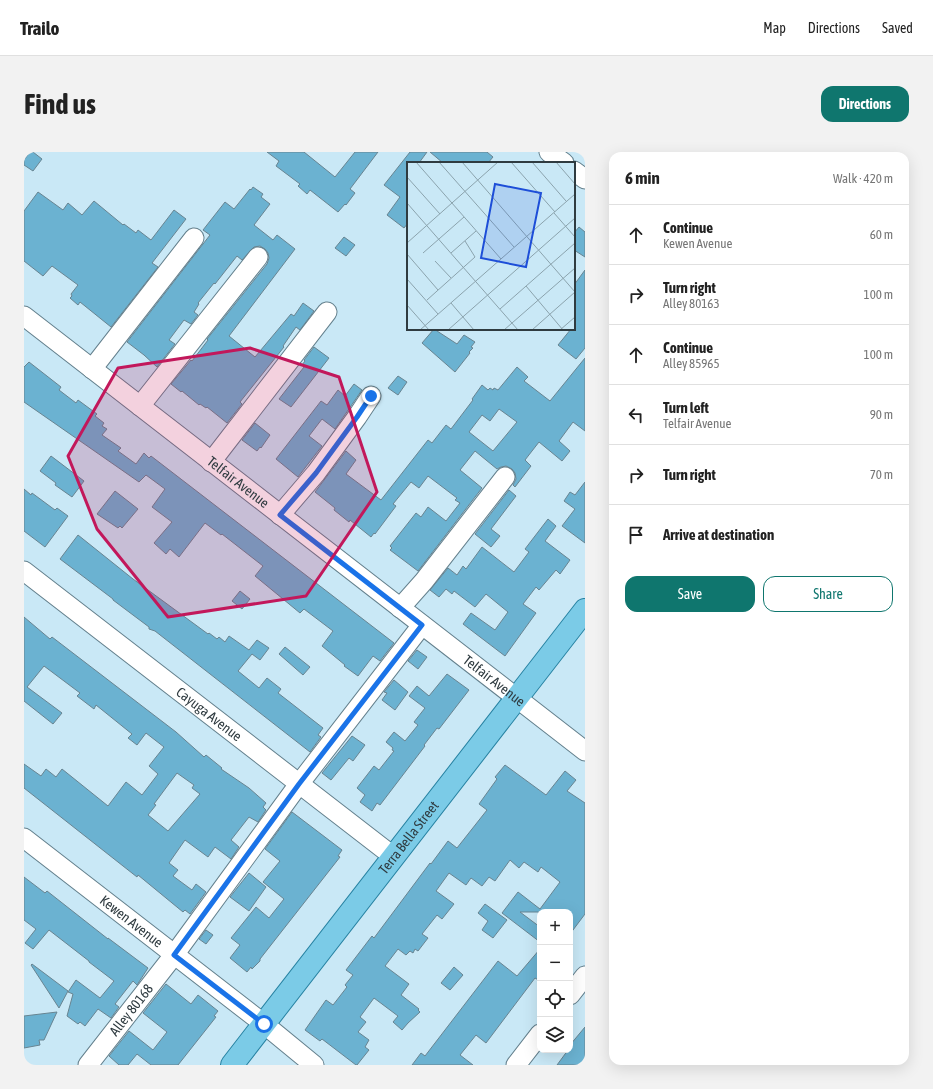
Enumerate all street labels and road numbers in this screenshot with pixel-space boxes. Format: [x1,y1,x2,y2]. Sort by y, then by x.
street label: Telfair Avenue [204,453,272,511]
street label: Telfair Avenue [460,652,528,710]
street label: Cayuga Avenue [173,684,245,744]
street label: Terra Bella Street [375,798,442,877]
street label: Kewen Avenue [97,892,166,951]
street label: Alley 80168 [106,981,156,1039]

